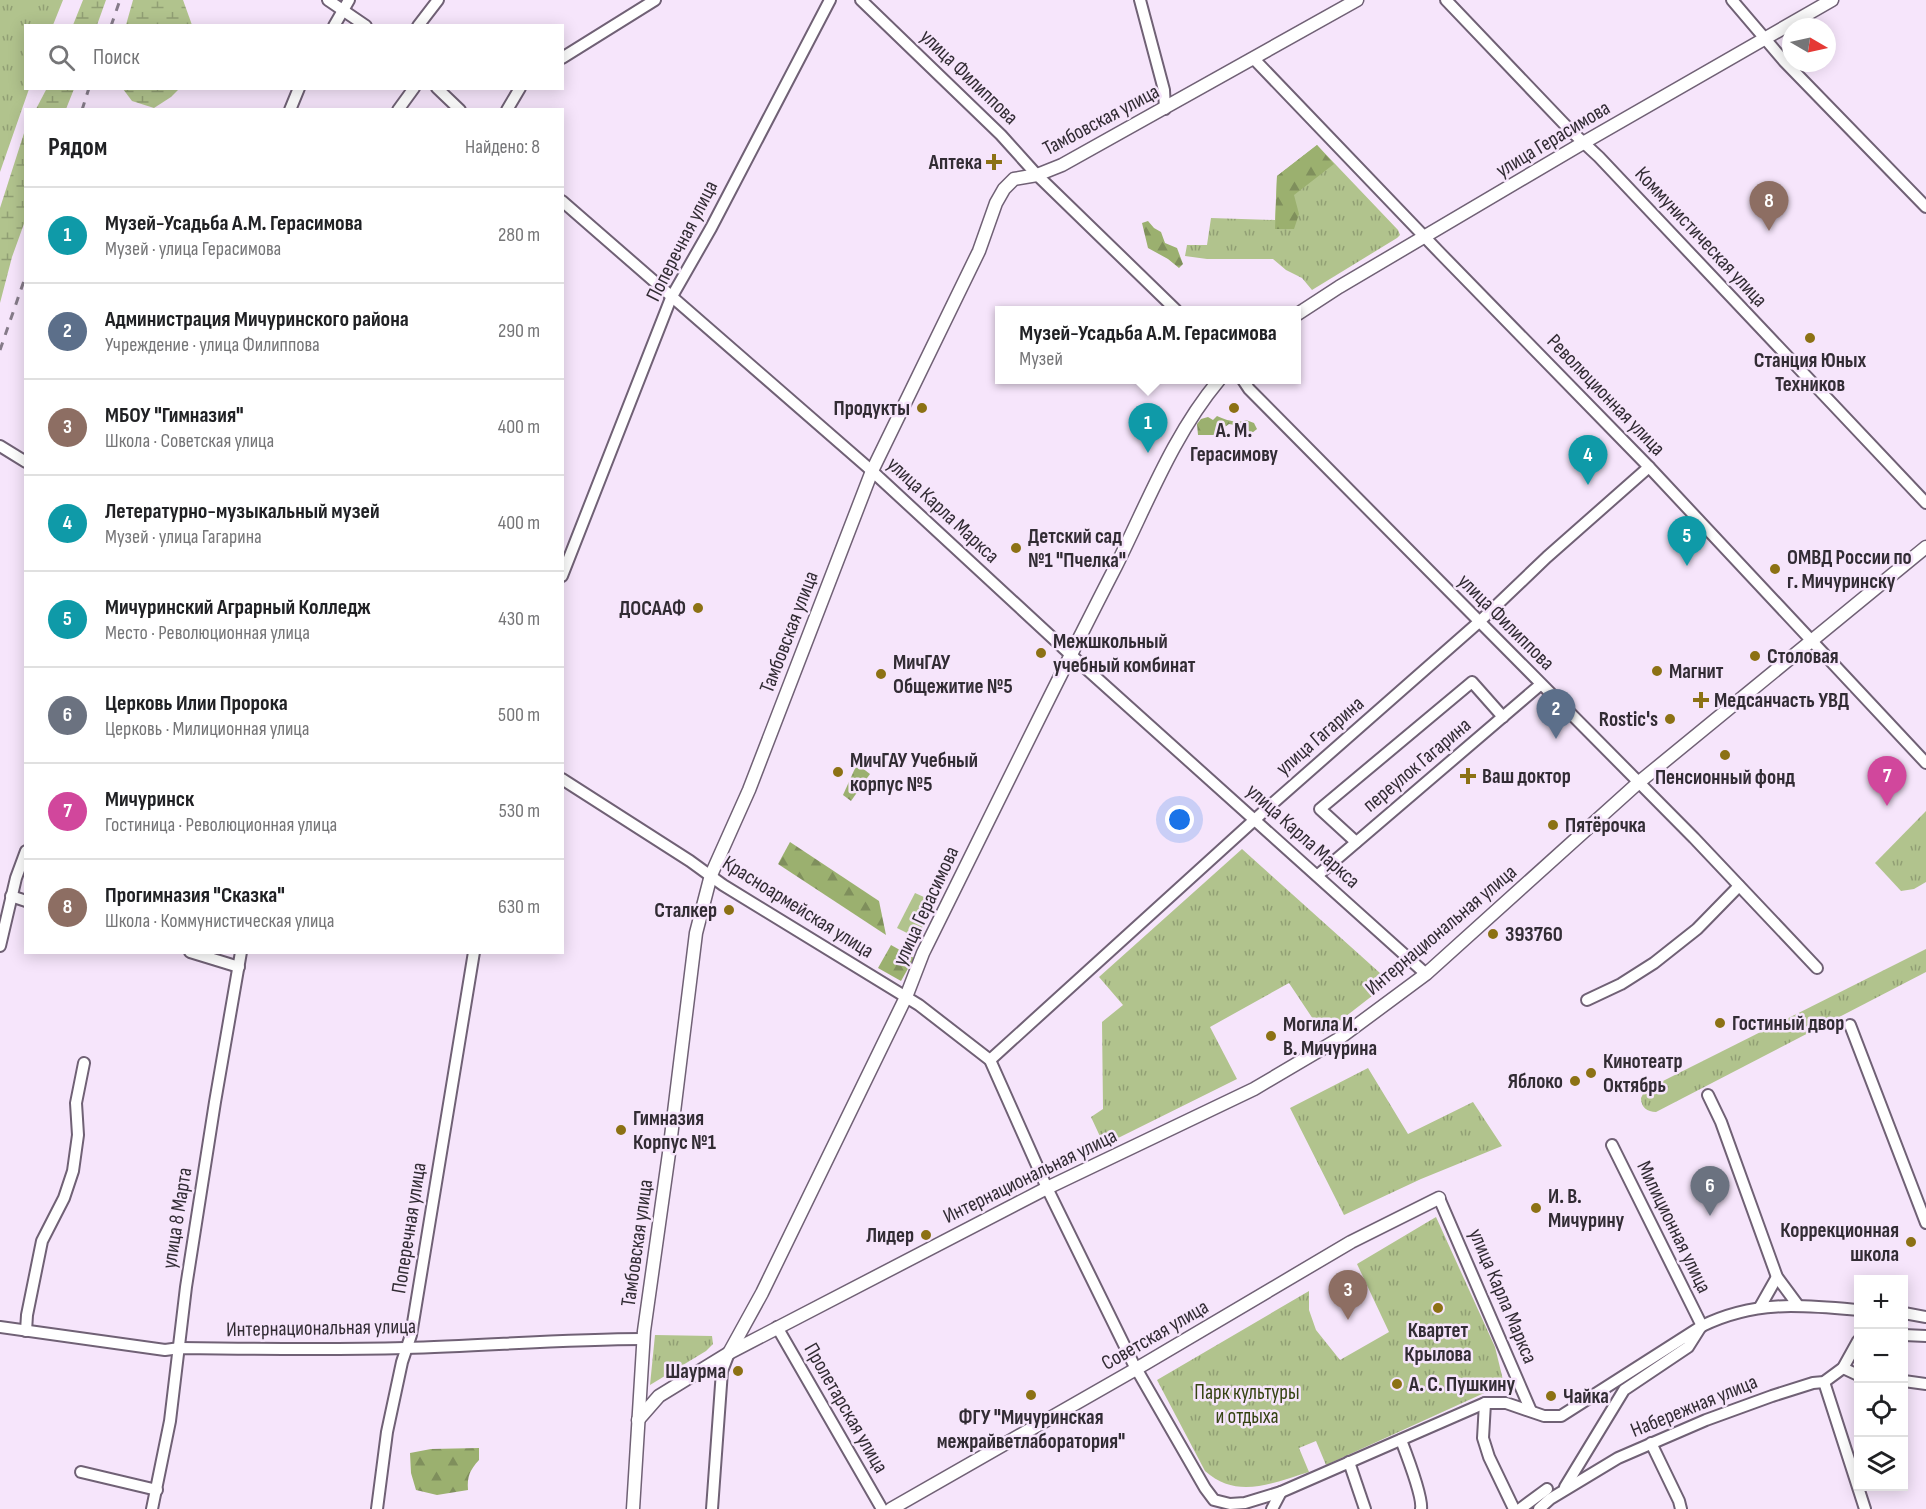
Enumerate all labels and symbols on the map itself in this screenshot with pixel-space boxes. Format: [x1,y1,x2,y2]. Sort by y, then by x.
north arrow [1782,18,1836,72]
street label: улица Филиппова [915,24,1023,130]
street label: Тамбовская улица [1038,79,1164,161]
street label: улица Герасимова [1492,95,1614,183]
place label: Аптека [928,150,982,175]
marker: Аптека [987,155,1001,169]
street label: Коммунистическая улица [1630,162,1772,312]
street label: Поперечная улица [641,176,723,306]
pin: 8 [1750,182,1788,231]
street label: Революционная улица [1542,329,1670,461]
marker: Станция Юных Техников [1803,331,1817,345]
place label: Станция Юных Техников [1754,348,1867,397]
place label: Продукты [834,396,910,421]
marker: Продукты [915,401,929,415]
marker: А. М. Герасимову [1227,401,1241,415]
pin: 1 [1128,404,1168,453]
place label: А. М. Герасимову [1190,418,1278,467]
pin: 4 [1568,436,1608,485]
street label: улица Карла Маркса [882,452,1004,568]
pin: 5 [1668,516,1706,566]
place label: Детский сад №1 "Пчелка" [1028,524,1126,573]
marker: Детский сад №1 "Пчелка" [1009,541,1023,555]
place label: ОМВД России по г. Мичуринску [1787,545,1912,594]
marker: ОМВД России по г. Мичуринску [1768,562,1782,576]
street label: Тамбовская улица [754,568,824,696]
street label: улица Филиппова [1452,568,1560,676]
place label: ДОСААФ [619,596,686,621]
marker: ДОСААФ [691,601,705,615]
place label: Межшкольный учебный комбинат [1053,629,1196,678]
place label: Столовая [1767,644,1839,669]
marker: Межшкольный учебный комбинат [1034,646,1048,660]
marker: Столовая [1748,649,1762,663]
place label: МичГАУ Общежитие №5 [893,650,1013,699]
place label: Магнит [1669,659,1724,684]
marker: Магнит [1650,664,1664,678]
marker: МичГАУ Общежитие №5 [874,667,888,681]
place label: Медсанчасть УВД [1714,688,1849,713]
pin: 2 [1536,690,1576,739]
street label: улица Гагарина [1271,691,1369,781]
marker: Медсанчасть УВД [1692,691,1710,709]
place label: Rostic's [1599,707,1658,732]
marker: Rostic's [1663,712,1677,726]
street label: переулок Гагарина [1358,713,1476,817]
place label: МичГАУ Учебный корпус №5 [850,748,978,797]
marker: Пенсионный фонд [1718,748,1732,762]
pin: 7 [1868,756,1906,806]
place label: Ваш доктор [1482,764,1571,789]
marker: МичГАУ Учебный корпус №5 [831,765,845,779]
place label: Пенсионный фонд [1655,765,1795,790]
marker: Ваш доктор [1459,767,1477,785]
street label: улица Карла Маркса [1241,778,1365,894]
your location [1165,805,1194,834]
place label: Пятёрочка [1565,813,1646,838]
marker: Пятёрочка [1546,818,1560,832]
street label: улица Герасимова [888,843,964,969]
street label: Красноармейская улица [718,850,878,964]
street label: Интернациональная улица [1360,859,1522,1001]
place label: Сталкер [654,898,717,923]
marker: Сталкер [722,903,736,917]
place label: 393760 [1505,922,1563,947]
marker: 393760 [1486,927,1500,941]
place label: Гостиный двор [1732,1011,1844,1036]
place label: Могила И. В. Мичурина [1283,1012,1377,1061]
marker: Гостиный двор [1713,1016,1727,1030]
marker: Могила И. В. Мичурина [1264,1029,1278,1043]
place label: Кинотеатр Октябрь [1603,1049,1683,1098]
marker: Кинотеатр Октябрь [1584,1066,1598,1080]
place label: Яблоко [1508,1069,1563,1094]
marker: Яблоко [1568,1074,1582,1088]
place label: Гимназия Корпус №1 [633,1106,716,1155]
marker: Гимназия Корпус №1 [614,1123,628,1137]
street label: Интернациональная улица [939,1123,1121,1229]
street label: Милиционная улица [1631,1157,1717,1297]
street label: Поперечная улица [386,1161,432,1295]
street label: улица 8 Марта [157,1166,197,1270]
pin: 6 [1690,1166,1730,1216]
street label: Тамбовская улица [616,1178,658,1308]
place label: И. В. Мичурину [1548,1184,1625,1233]
marker: И. В. Мичурину [1529,1201,1543,1215]
place label: Коррекционная школа [1780,1218,1899,1267]
place label: Лидер [866,1223,914,1248]
street label: улица Карла Маркса [1463,1225,1543,1367]
marker: Лидер [919,1228,933,1242]
marker: Коррекционная школа [1904,1235,1918,1249]
pin: 3 [1328,1270,1368,1320]
street label: Советская улица [1097,1294,1213,1376]
marker: Квартет Крылова [1431,1301,1445,1315]
street label: Интернациональная улица [226,1314,416,1342]
place label: Квартет Крылова [1404,1318,1472,1367]
street label: Пролетарская улица [799,1338,893,1478]
place label: Шаурма [665,1359,726,1384]
marker: Шаурма [731,1364,745,1378]
street label: Набережная улица [1627,1369,1761,1443]
place label: А. С. Пушкину [1408,1372,1516,1397]
marker: А. С. Пушкину [1390,1377,1404,1391]
park label: Парк культуры и отдыха [1194,1380,1300,1429]
place label: Чайка [1563,1384,1609,1409]
marker: ФГУ "Мичуринская межрайветлаборатория" [1024,1388,1038,1402]
marker: Чайка [1544,1389,1558,1403]
place label: ФГУ "Мичуринская межрайветлаборатория" [937,1405,1125,1454]

